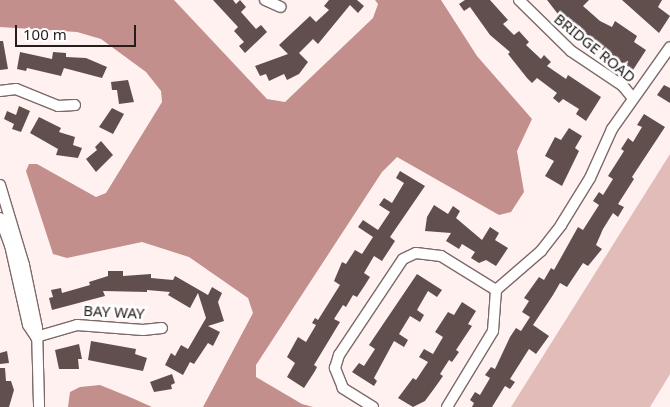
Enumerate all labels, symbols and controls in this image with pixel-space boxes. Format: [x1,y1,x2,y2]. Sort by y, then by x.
street label: BRIDGE ROAD [551,10,639,86]
scale bar [18,15,139,47]
text: 100 m [23,24,67,44]
street label: BAY WAY [83,301,145,323]

